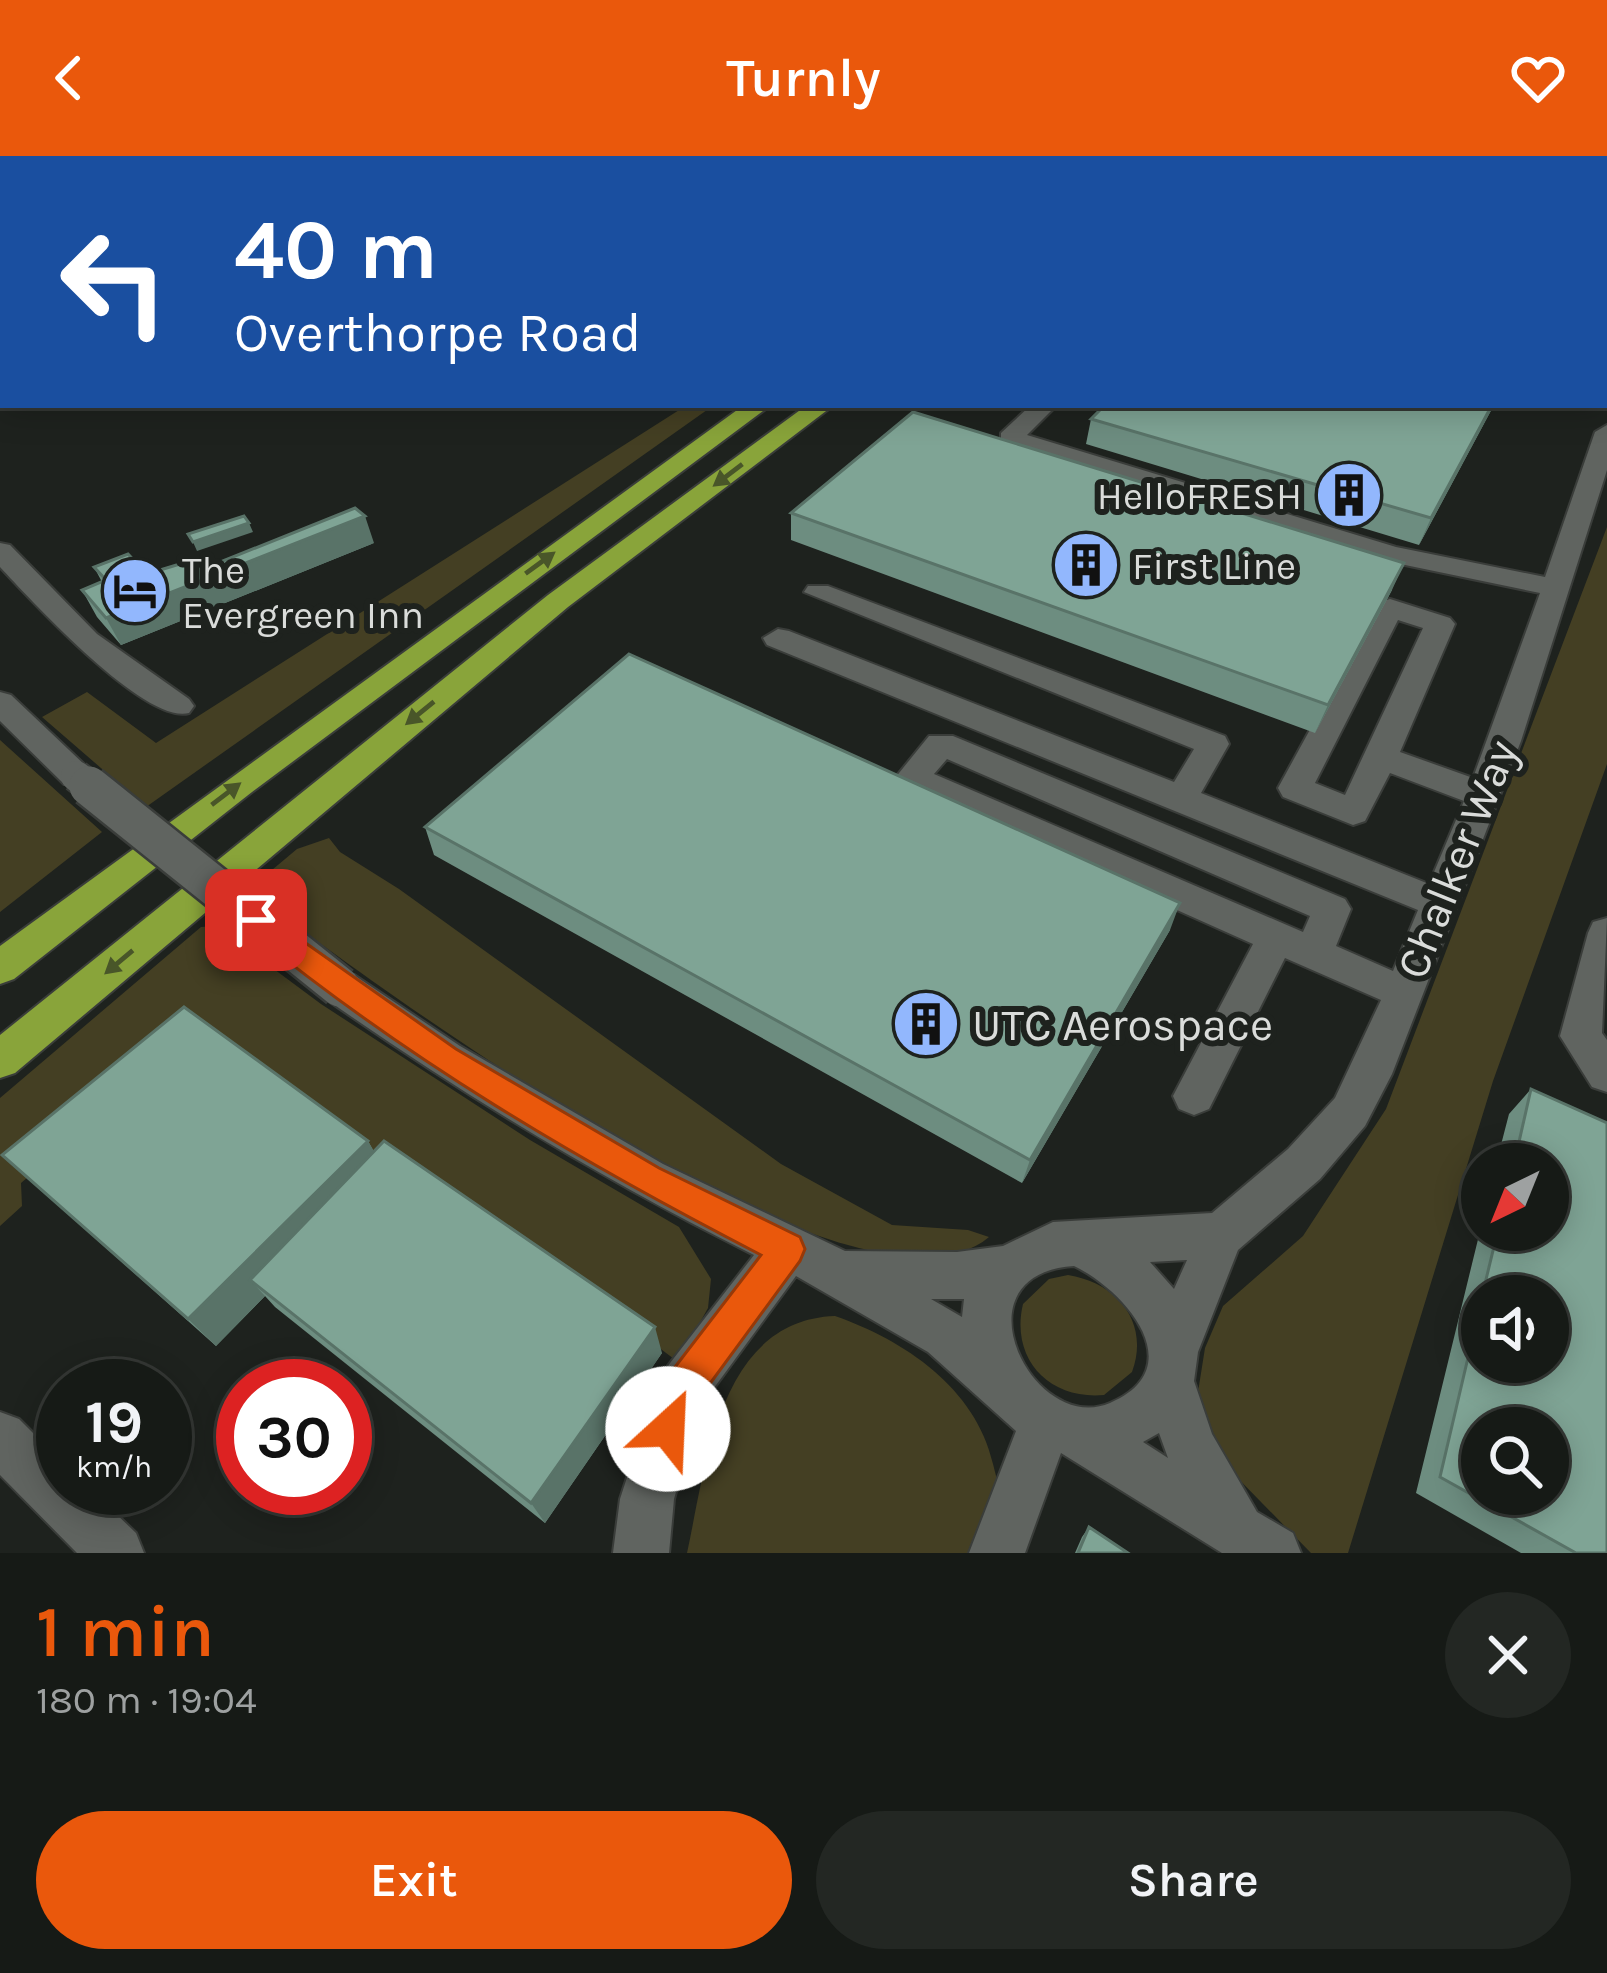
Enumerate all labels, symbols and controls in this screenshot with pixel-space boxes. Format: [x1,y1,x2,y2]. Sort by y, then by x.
icon: back [36,45,102,111]
icon: heart [1505,45,1571,111]
text: Turnly [726,46,881,110]
text: 40 m [234,201,438,299]
icon: left [36,204,192,360]
text: Overthorpe Road [234,301,642,365]
building icon: HelloFRESH [1314,460,1384,530]
one-way arrow [712,462,744,486]
place label: HelloFRESH [1097,473,1302,519]
building icon: First Line [1051,530,1121,600]
place label: First Line [1132,543,1296,589]
place label: The Evergreen Inn [182,547,424,638]
one-way arrow [524,551,556,575]
hotel icon: The Evergreen Inn [100,556,170,626]
one-way arrow [404,700,435,726]
street label: Chalker Way [1386,733,1529,986]
one-way arrow [211,783,242,807]
pin [205,869,307,971]
icon: arrive [223,887,289,953]
one-way arrow [104,948,134,974]
building icon: UTC Aerospace [891,989,961,1059]
place label: UTC Aerospace [972,999,1273,1051]
north arrow [1461,1143,1569,1251]
map controls [1461,1143,1569,1515]
button: sound [1461,1275,1569,1383]
speed limit sign: 30 [216,1359,372,1515]
position arrow [605,1366,731,1492]
text: 19 [85,1387,143,1457]
button: search [1461,1407,1569,1515]
text: km/h [76,1449,152,1485]
text: 1 min [36,1590,215,1674]
button: close [1445,1592,1571,1718]
text: 180 m · 19:04 [36,1677,257,1723]
button: Exit [36,1811,792,1949]
button: Share [816,1811,1571,1949]

